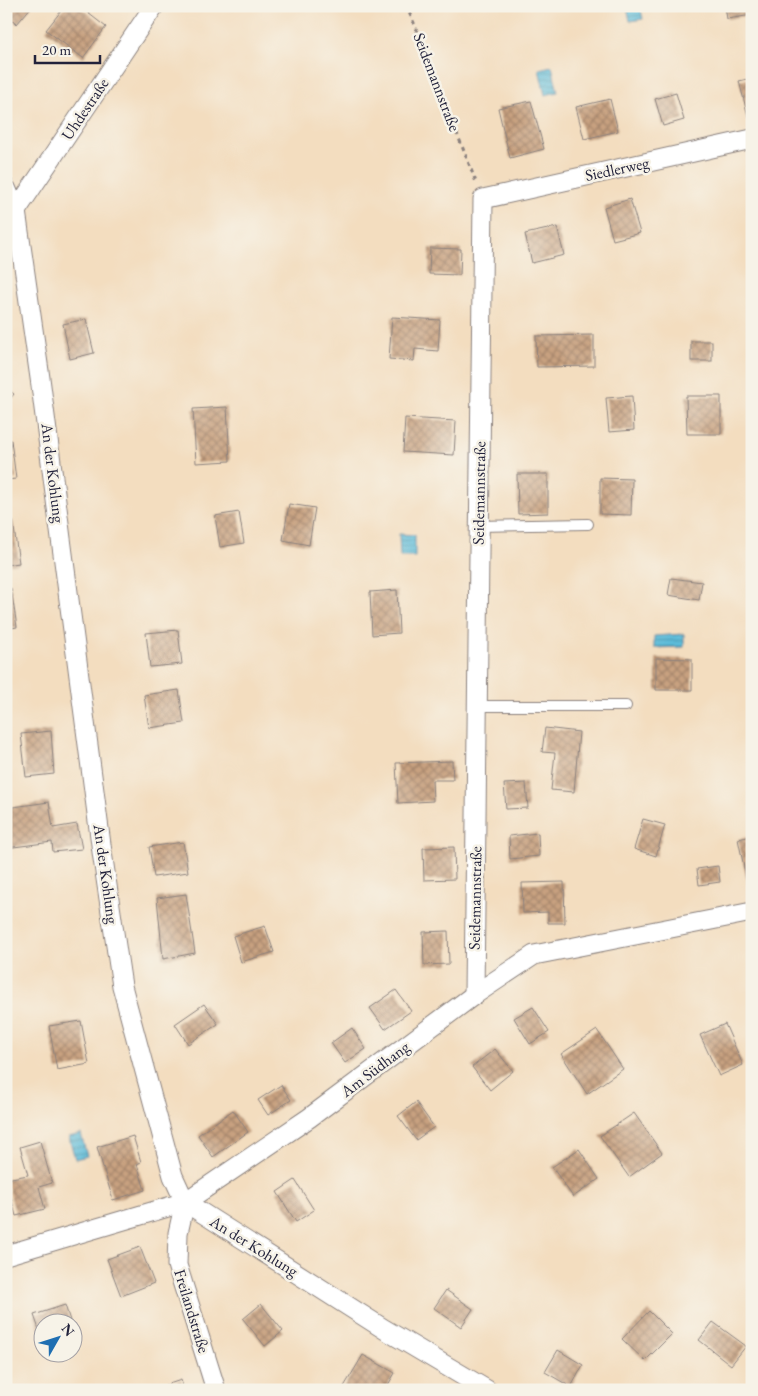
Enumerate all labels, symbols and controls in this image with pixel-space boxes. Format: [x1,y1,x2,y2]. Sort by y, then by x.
street label: Seidemannstraße [409,30,465,134]
scale bar [35,32,100,64]
text: 20 m [42,40,71,59]
street label: Uhdestraße [57,74,113,144]
street label: Siedlerweg [583,152,652,186]
street label: An der Kohlung [36,421,70,525]
street label: Seidemannstraße [468,441,490,545]
street label: An der Kohlung [88,822,124,926]
street label: Seidemannstraße [464,846,486,950]
street label: Am Südhang [336,1036,414,1102]
street label: An der Kohlung [205,1210,303,1282]
street label: Freilandstraße [169,1266,215,1356]
north arrow [32,1314,82,1364]
text: N [58,1320,79,1340]

